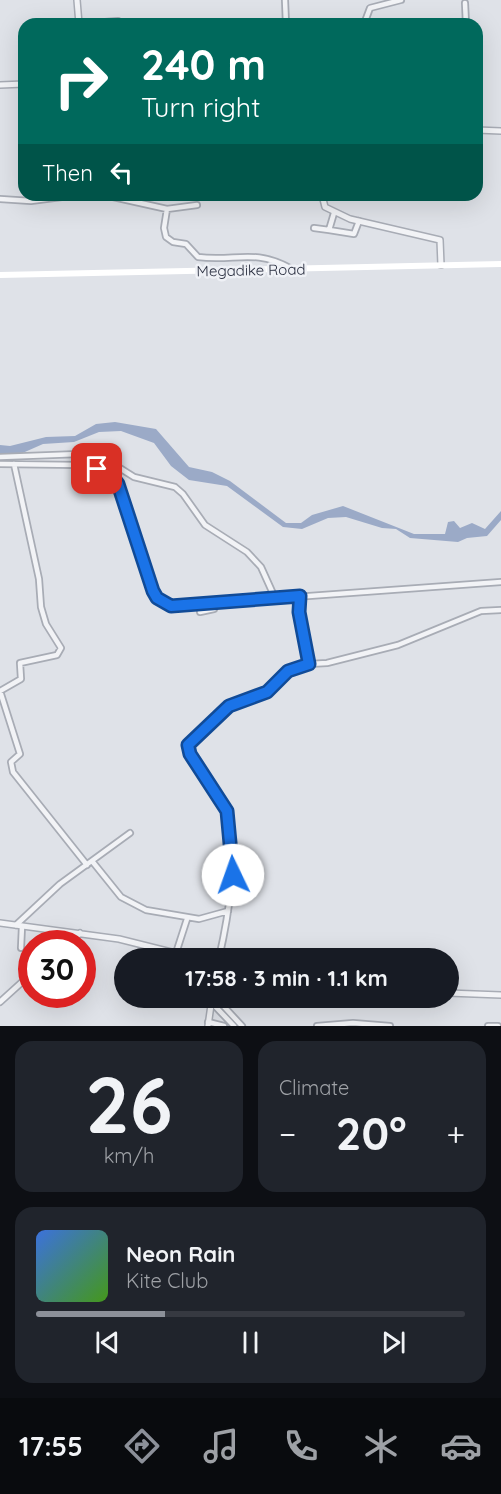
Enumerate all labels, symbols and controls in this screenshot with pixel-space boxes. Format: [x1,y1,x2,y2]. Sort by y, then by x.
text: 240 m [141,38,266,91]
icon: right [42,42,120,120]
text: Turn right [141,90,260,124]
icon: left [105,156,138,189]
text: Then [42,159,93,187]
street label: Megadike Road [196,260,306,280]
pin [71,443,122,494]
icon: arrive [80,452,113,485]
position arrow [201,843,265,907]
speed limit sign: 30 [18,930,96,1008]
text: 17:58 · 3 min · 1.1 km [185,964,388,992]
text: 26 [85,1055,173,1153]
text: Climate [279,1075,349,1100]
text: 20° [336,1105,407,1161]
text: − [279,1113,296,1154]
text: + [446,1113,465,1154]
text: km/h [104,1143,154,1168]
text: Neon Rain [126,1240,235,1268]
text: Kite Club [126,1268,208,1293]
icon: previous [91,1326,124,1359]
icon: pause [234,1326,267,1359]
icon: next [377,1326,410,1359]
icon: directions [121,1425,163,1467]
icon: music [200,1425,242,1467]
icon: phone [280,1425,322,1467]
icon: climate [360,1425,402,1467]
icon: car [440,1425,482,1467]
text: 17:55 [19,1429,83,1463]

